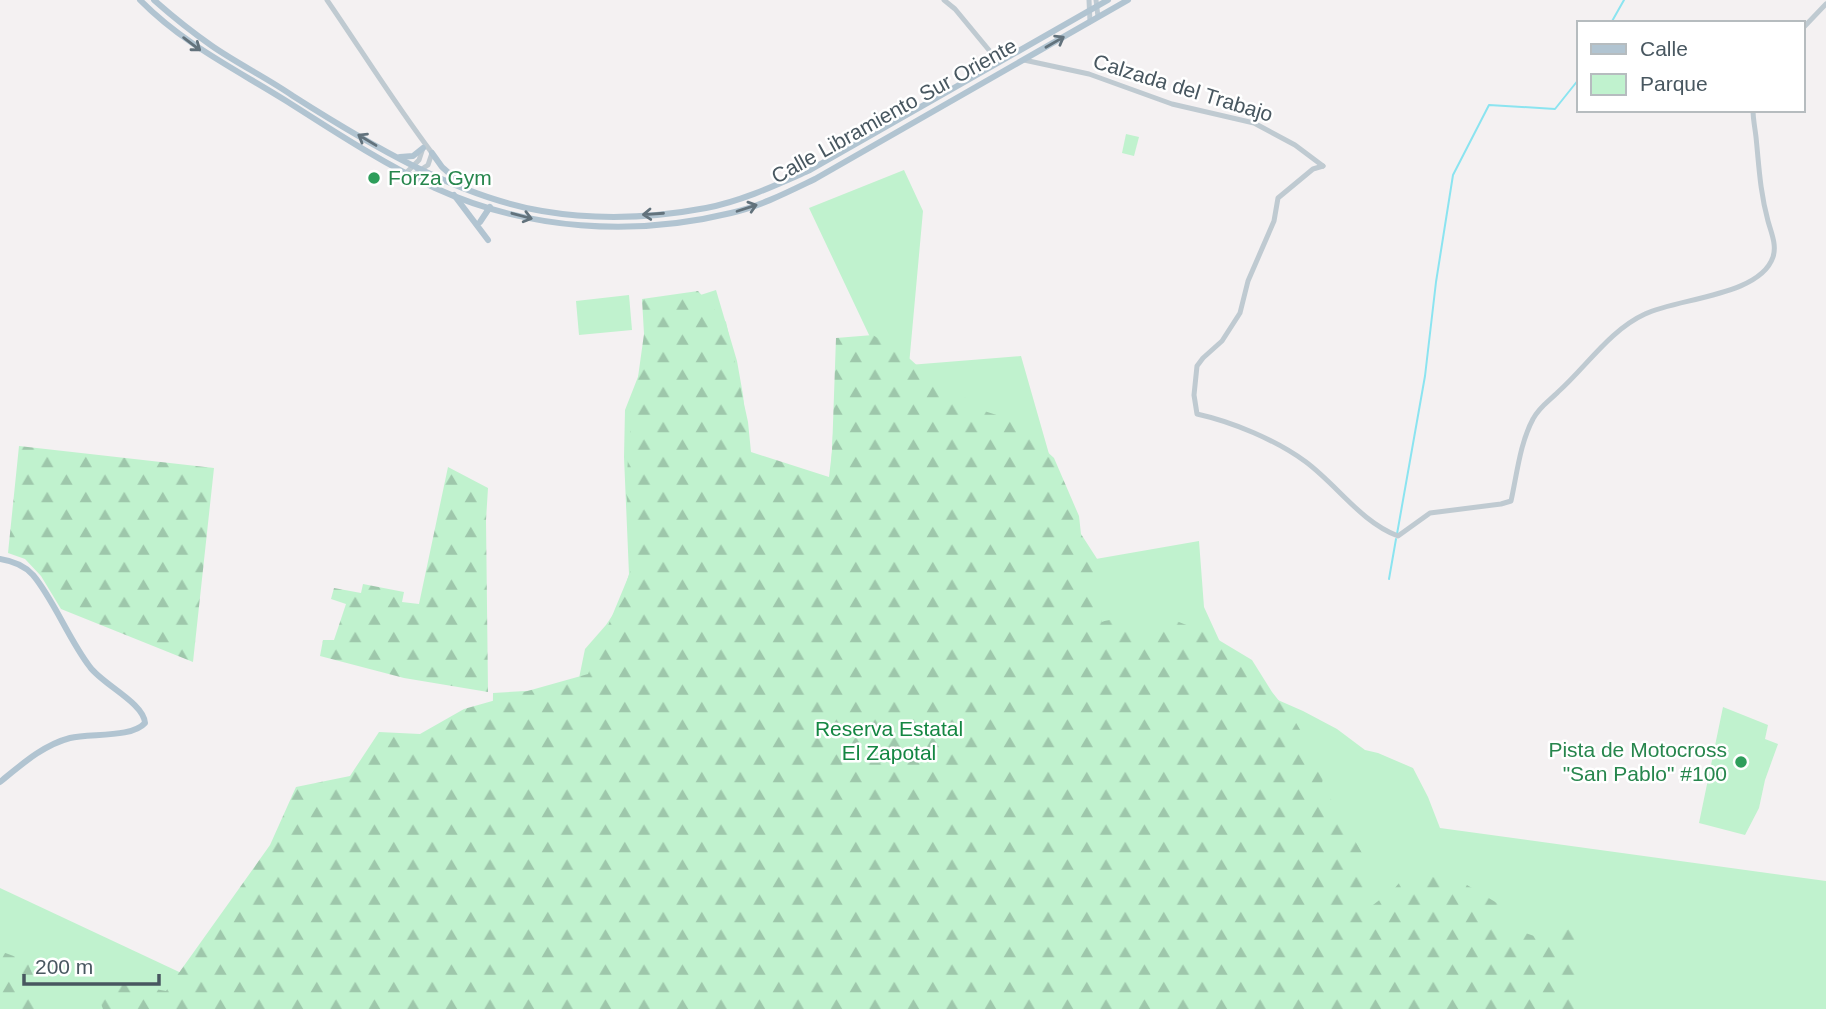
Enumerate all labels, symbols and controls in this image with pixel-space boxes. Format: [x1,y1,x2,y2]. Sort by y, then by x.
legend [1577,21,1805,112]
street label: Calle Libramiento Sur Oriente [767,33,1020,188]
one-way arrow [1044,35,1064,49]
one-way arrow [182,36,201,51]
text: Calle [1640,37,1688,60]
street label: Calzada del Trabajo [1090,49,1276,126]
text: Parque [1640,72,1708,95]
one-way arrow [358,132,378,146]
place label: Forza Gym [388,166,492,189]
marker: Forza Gym [366,170,382,186]
one-way arrow [736,200,758,213]
one-way arrow [642,208,665,221]
one-way arrow [510,210,533,223]
park label: Reserva Estatal El Zapotal [815,717,963,764]
place label: Pista de Motocross "San Pablo" #100 [1548,738,1727,785]
marker: Pista de Motocross "San Pablo" #100 [1733,754,1749,770]
scale bar [24,942,159,986]
text: 200 m [35,955,93,978]

